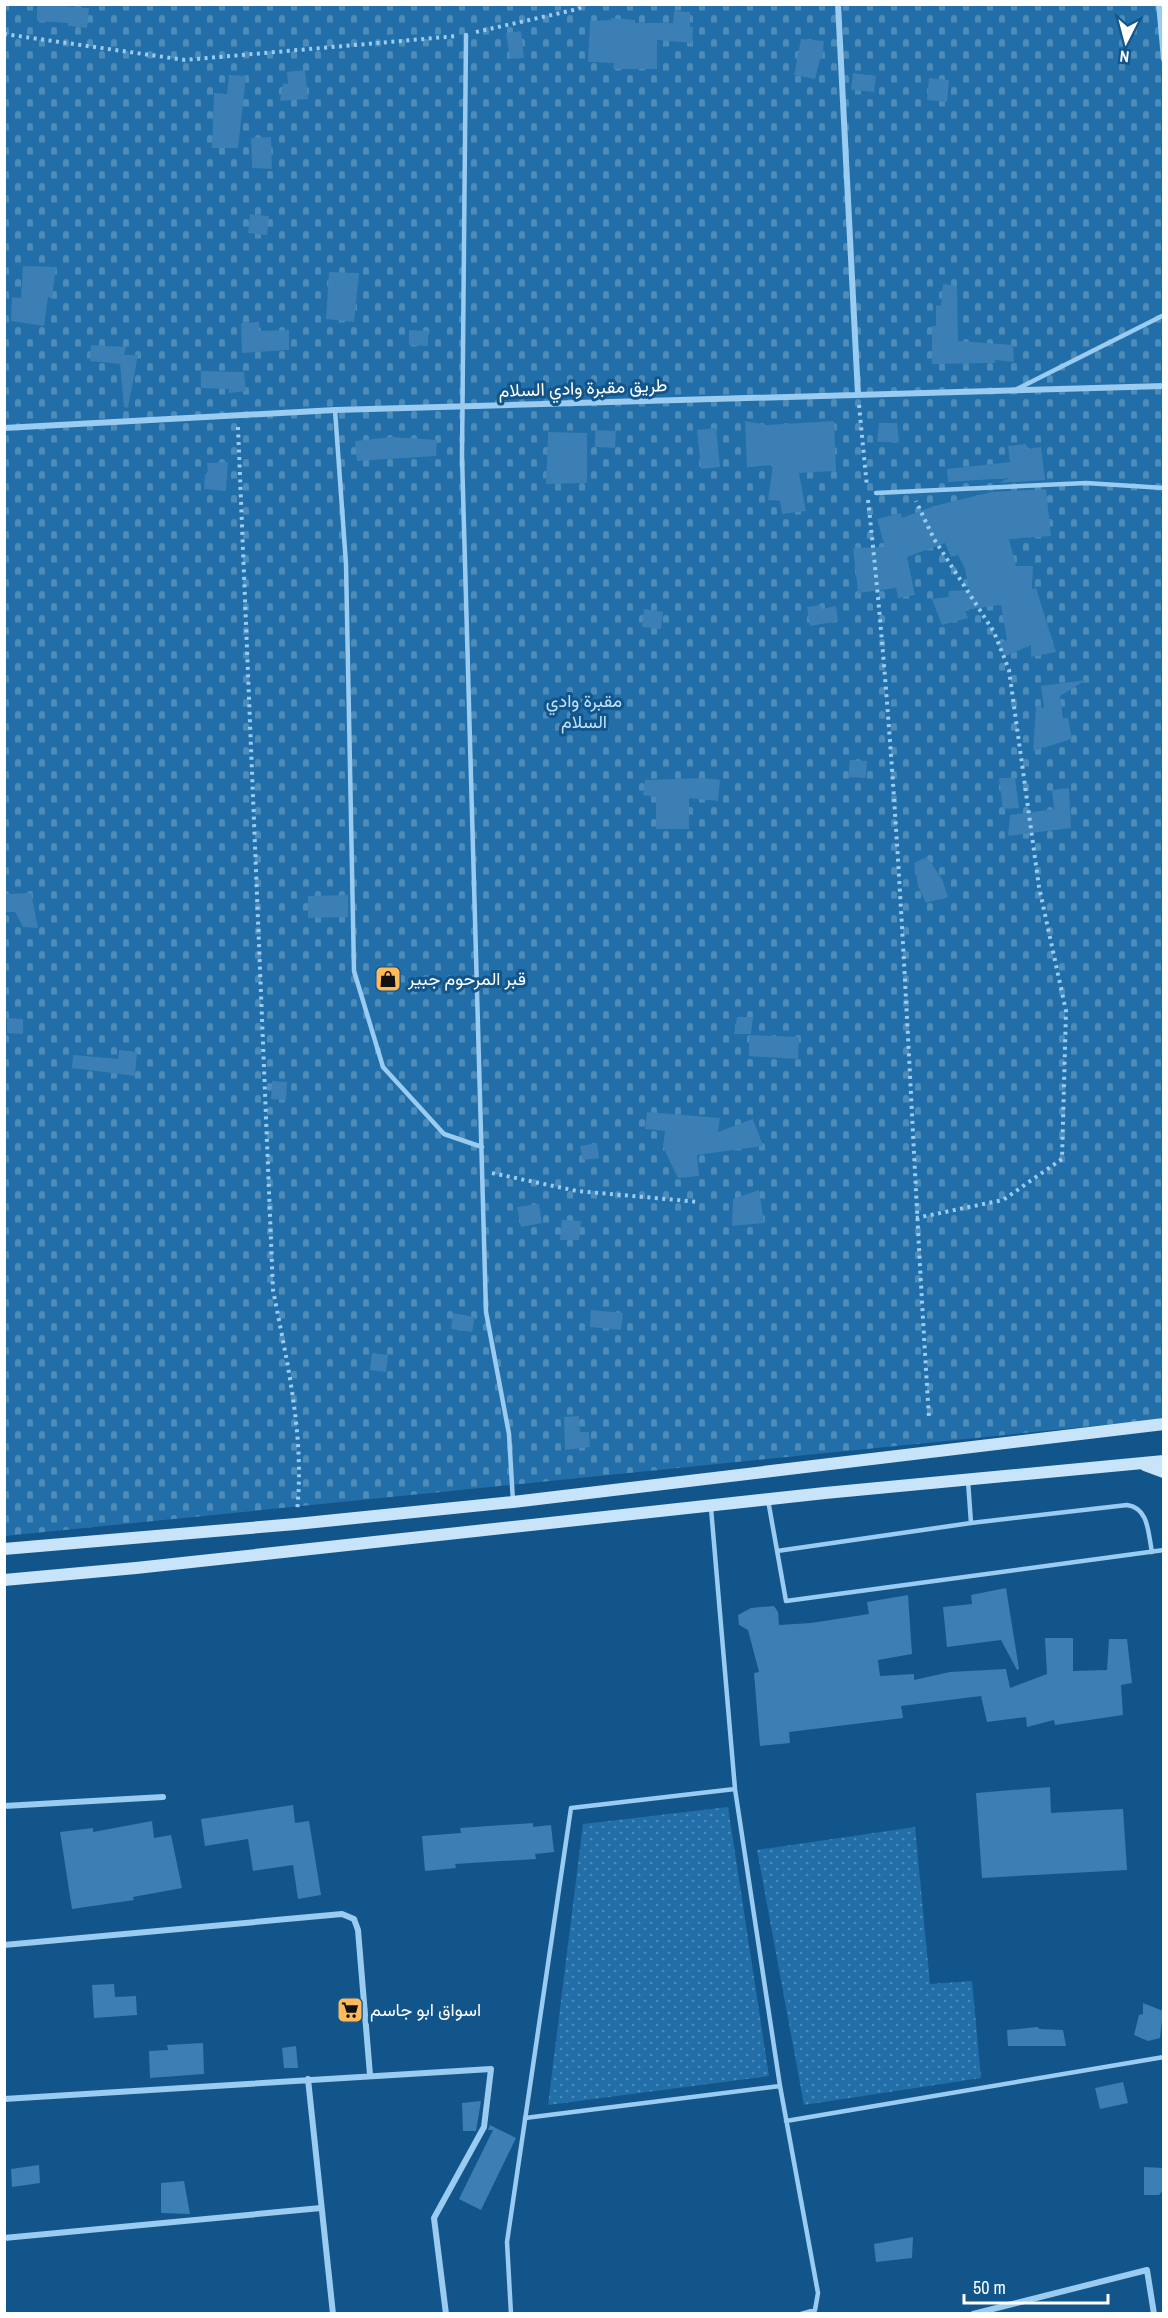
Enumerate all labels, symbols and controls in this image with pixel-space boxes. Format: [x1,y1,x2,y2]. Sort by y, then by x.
north arrow [1096,12,1156,72]
text: N [1119,45,1130,68]
street label: طريق مقبرة وادي السلام [498,372,668,406]
park label: مقبرة وادي السلام [546,688,622,734]
shop icon: قبر المرحوم جبير [373,964,403,994]
place label: قبر المرحوم جبير [407,966,526,991]
supermarket icon: اسواق ابو جاسم [335,1995,365,2025]
place label: اسواق ابو جاسم [370,1997,481,2022]
scale bar [964,2267,1108,2305]
text: 50 m [973,2275,1006,2300]

